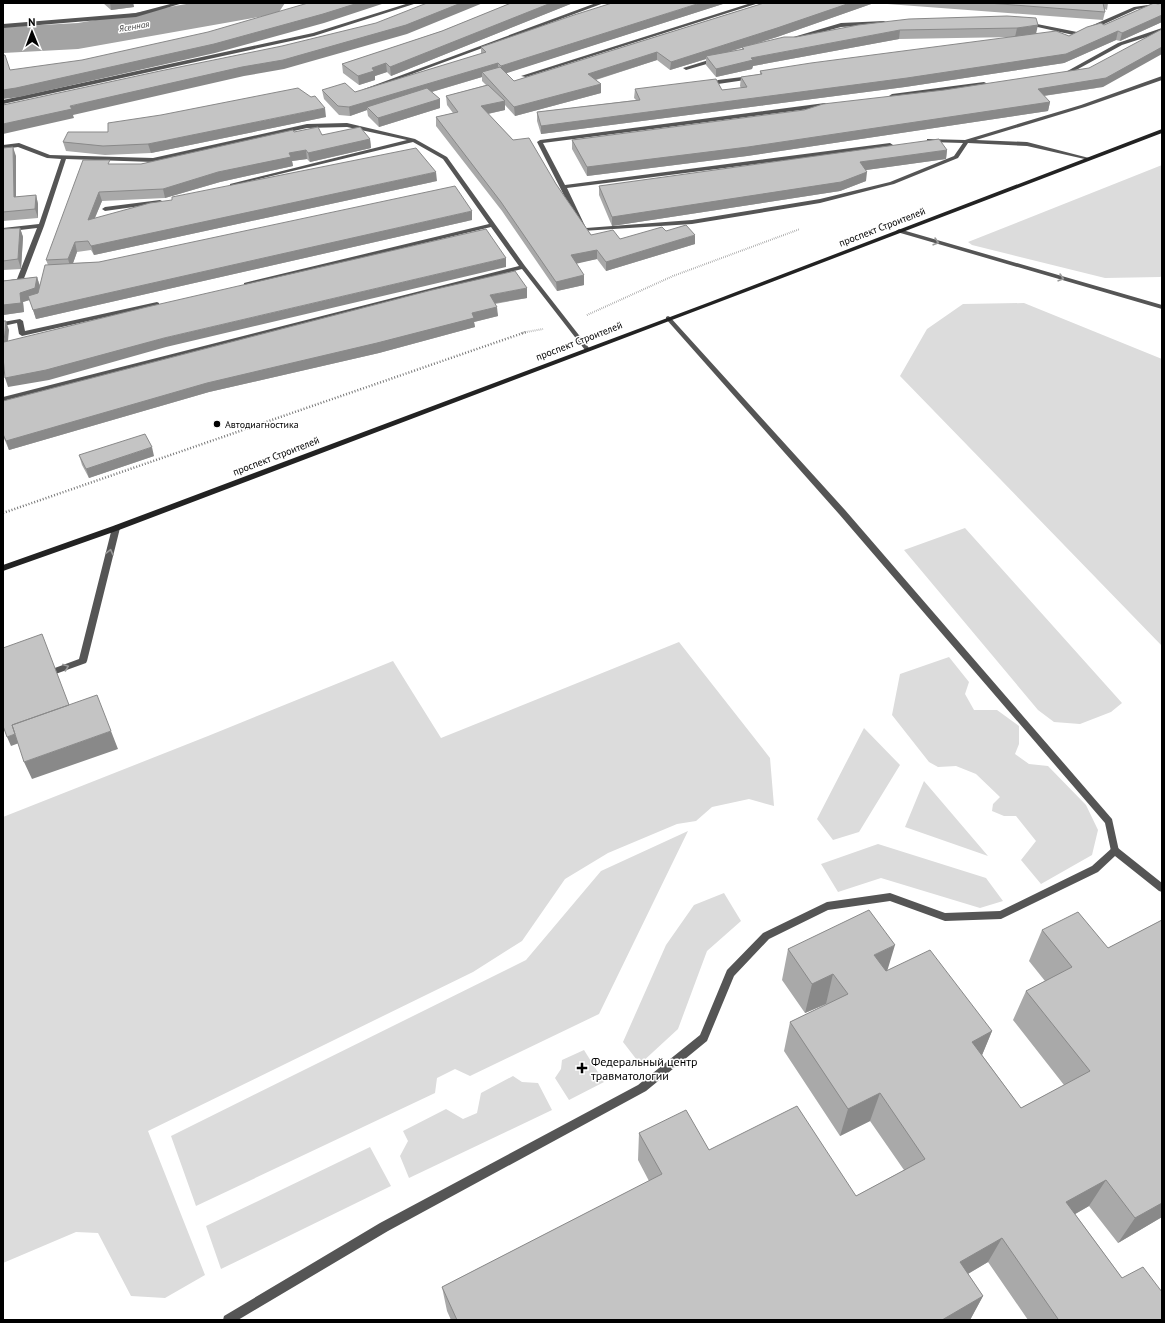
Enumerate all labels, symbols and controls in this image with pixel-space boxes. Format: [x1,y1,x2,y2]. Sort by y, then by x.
north arrow [12,12,52,52]
text: N [28,15,36,29]
water label: Ясенная [117,18,151,34]
street label: проспект Строителей [837,204,927,250]
one-way arrow [933,237,940,246]
one-way arrow [1057,273,1064,282]
street label: проспект Строителей [534,318,624,364]
place label: Автодиагностика [225,418,299,431]
marker: Автодиагностика [212,419,222,429]
street label: проспект Строителей [231,433,321,479]
one-way arrow [105,549,113,555]
one-way arrow [63,663,70,672]
place label: Федеральный центр травматологии [591,1054,697,1083]
marker: Федеральный центр травматологии [576,1062,588,1074]

